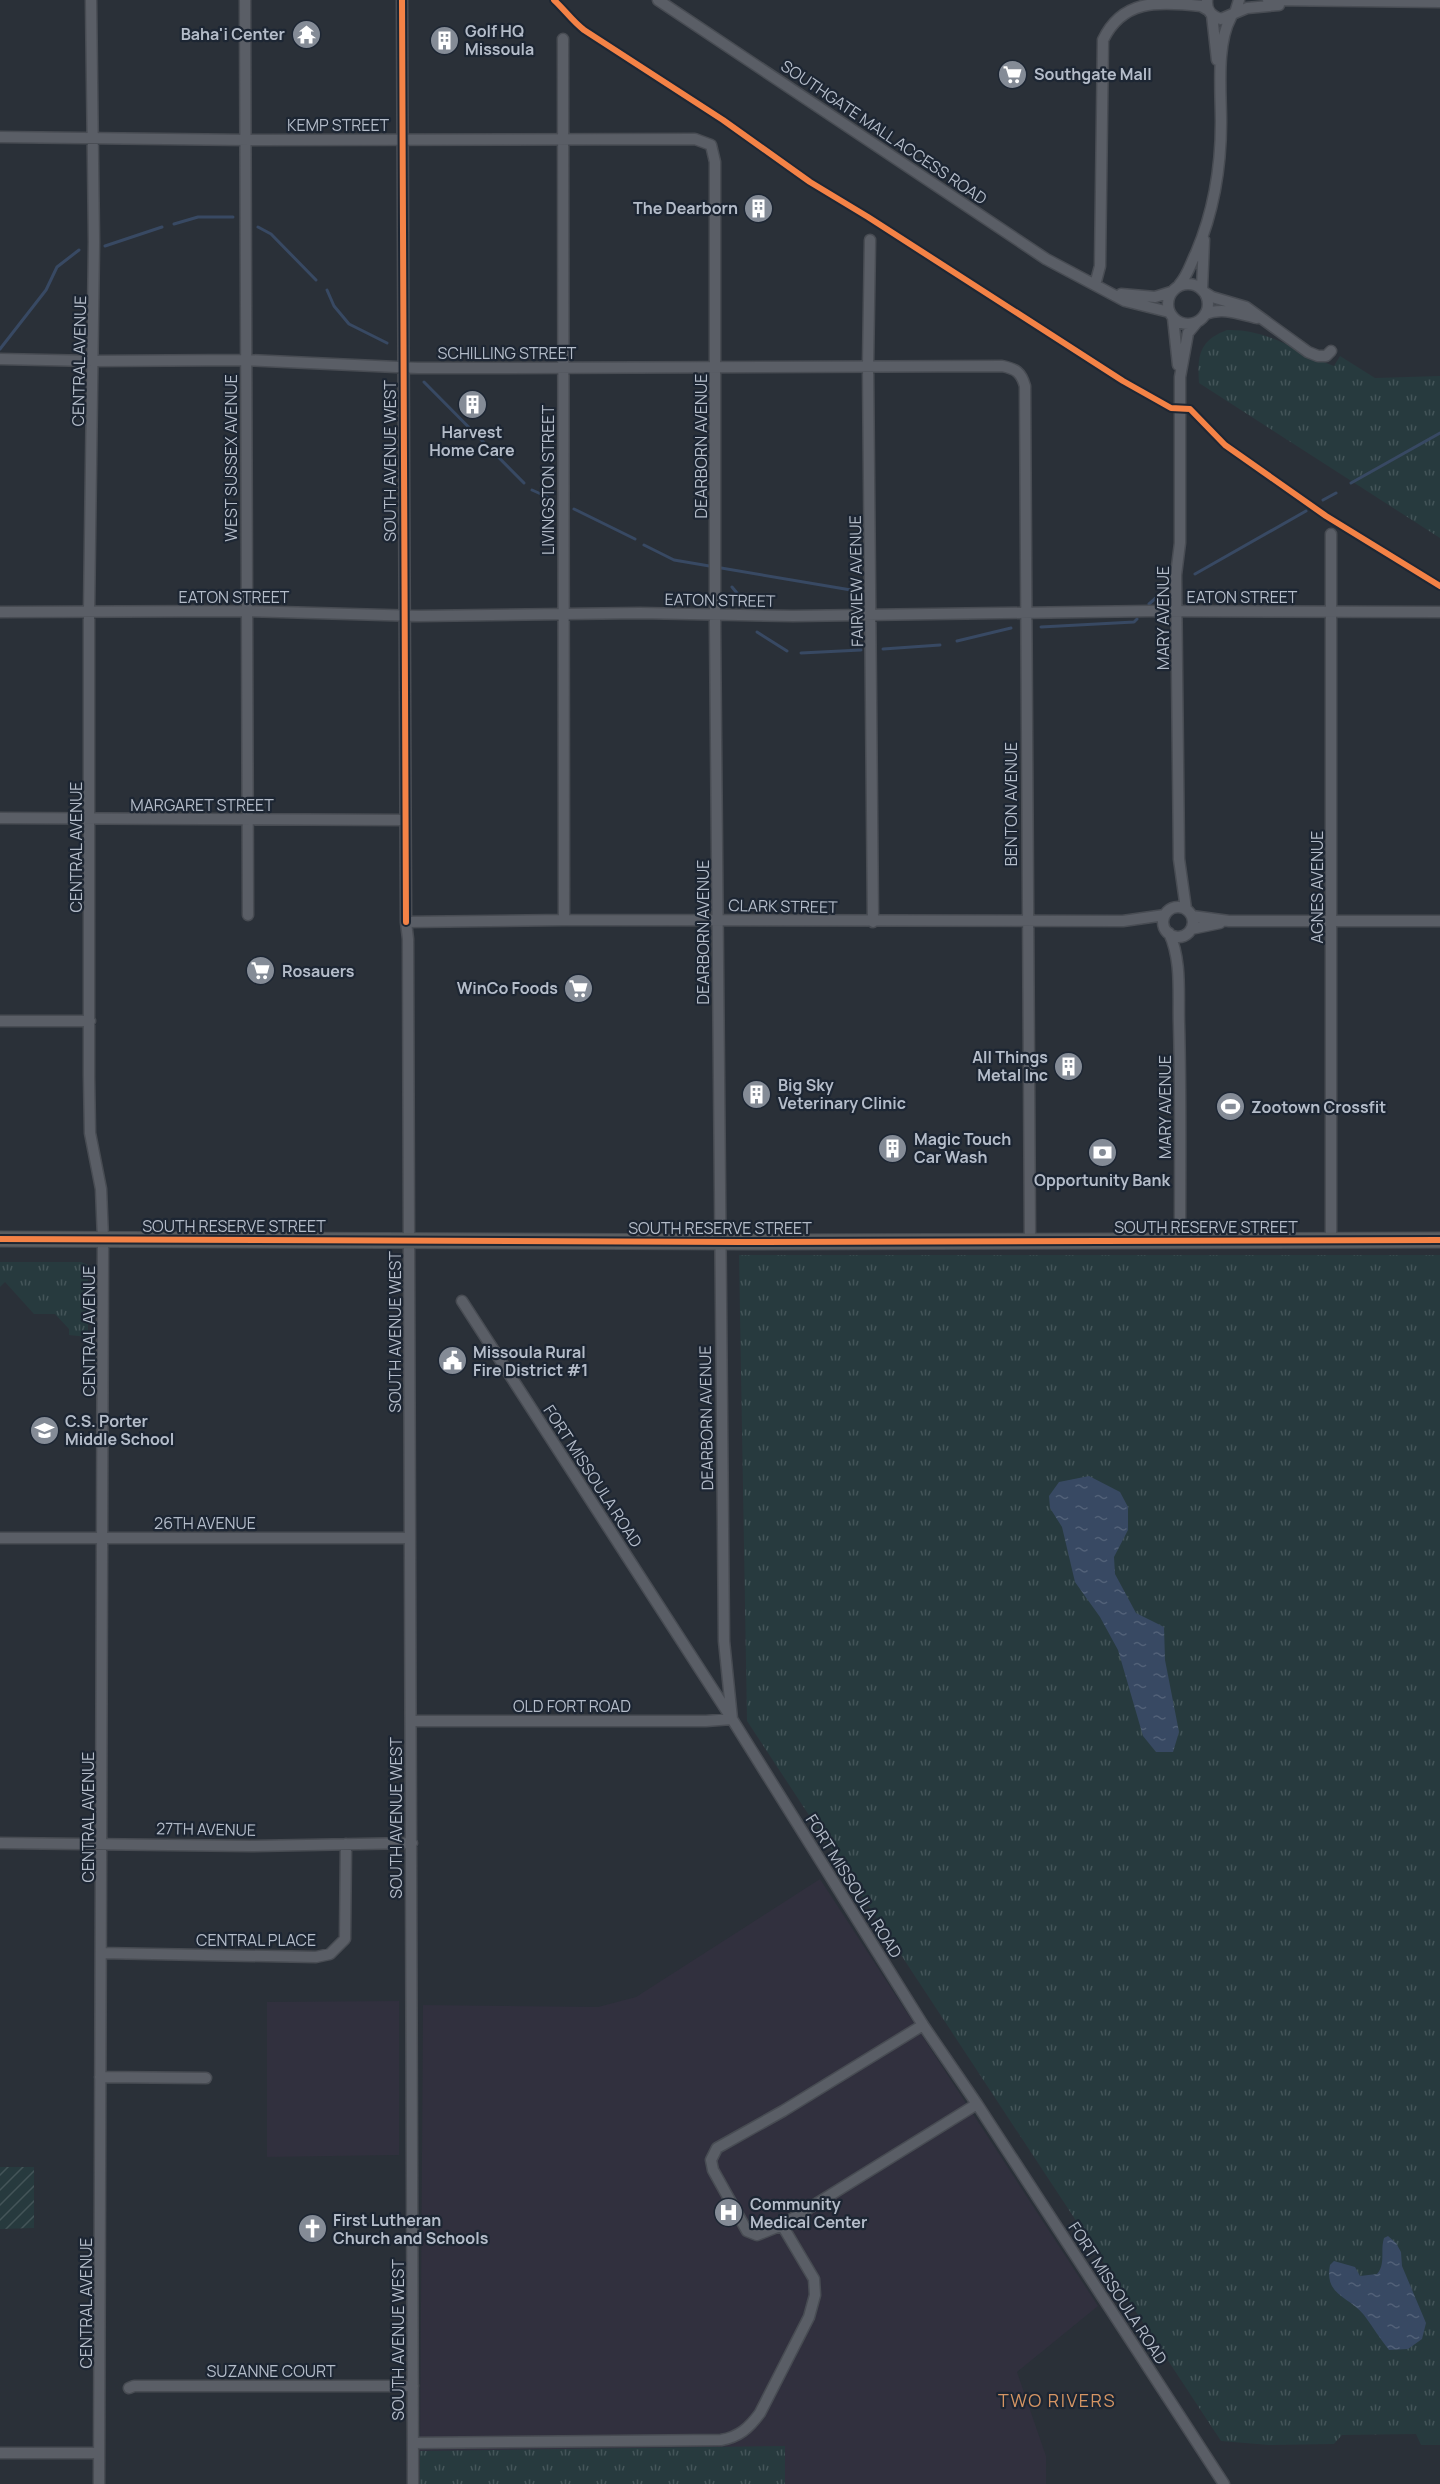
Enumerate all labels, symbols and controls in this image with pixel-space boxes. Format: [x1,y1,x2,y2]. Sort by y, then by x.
temple icon: Baha'i Center [290,18,322,50]
place label: Golf HQ Missoula [465,20,534,60]
place label: Baha'i Center [181,23,285,45]
building icon: Golf HQ Missoula [428,24,460,56]
street label: SOUTHGATE MALL ACCESS ROAD [777,55,992,210]
supermarket icon: Southgate Mall [997,58,1029,90]
place label: Southgate Mall [1034,63,1152,85]
street label: KEMP STREET [287,114,390,136]
building icon: The Dearborn [743,192,775,224]
place label: The Dearborn [633,197,738,219]
street label: CENTRAL AVENUE [67,295,91,427]
street label: SCHILLING STREET [438,342,577,364]
street label: WEST SUSSEX AVENUE [220,374,242,542]
street label: DEARBORN AVENUE [690,374,712,518]
street label: SOUTH AVENUE WEST [379,380,401,542]
building icon: Harvest Home Care [456,388,488,420]
street label: LIVINGSTON STREET [537,405,559,555]
place label: Harvest Home Care [429,421,515,461]
street label: FAIRVIEW AVENUE [844,515,868,647]
street label: MARY AVENUE [1152,566,1174,670]
street label: EATON STREET [179,586,290,608]
street label: EATON STREET [1187,586,1298,608]
street label: EATON STREET [664,588,776,612]
street label: BENTON AVENUE [1000,742,1022,866]
street label: CENTRAL AVENUE [65,782,87,912]
street label: MARGARET STREET [130,794,274,816]
street label: AGNES AVENUE [1306,831,1328,943]
street label: DEARBORN AVENUE [692,860,714,1004]
street label: CLARK STREET [728,894,838,918]
supermarket icon: Rosauers [245,955,277,987]
place label: Rosauers [282,960,355,982]
supermarket icon: WinCo Foods [563,972,595,1004]
place label: WinCo Foods [457,977,558,999]
place label: All Things Metal Inc [972,1046,1048,1086]
building icon: All Things Metal Inc [1053,1050,1085,1082]
street label: MARY AVENUE [1154,1055,1176,1159]
place label: Big Sky Veterinary Clinic [778,1074,906,1114]
building icon: Big Sky Veterinary Clinic [741,1078,773,1110]
sports icon: Zootown Crossfit [1214,1091,1246,1123]
place label: Zootown Crossfit [1251,1096,1386,1118]
place label: Magic Touch Car Wash [914,1128,1011,1168]
building icon: Magic Touch Car Wash [877,1132,909,1164]
bank icon: Opportunity Bank [1086,1136,1118,1168]
place label: Opportunity Bank [1034,1169,1170,1191]
street label: SOUTH RESERVE STREET [142,1215,326,1237]
street label: SOUTH RESERVE STREET [1114,1216,1298,1238]
street label: SOUTH RESERVE STREET [628,1217,812,1239]
street label: SOUTH AVENUE WEST [384,1251,406,1413]
street label: CENTRAL AVENUE [78,1266,100,1396]
place label: Missoula Rural Fire District #1 [473,1341,588,1381]
public building icon: Missoula Rural Fire District #1 [436,1345,468,1377]
street label: DEARBORN AVENUE [694,1345,718,1491]
street label: FORT MISSOULA ROAD [539,1401,647,1552]
place label: C.S. Porter Middle School [65,1410,174,1450]
school or university icon: C.S. Porter Middle School [28,1414,60,1446]
street label: 26TH AVENUE [154,1512,256,1534]
street label: OLD FORT ROAD [513,1695,631,1717]
street label: SOUTH AVENUE WEST [385,1737,407,1899]
street label: CENTRAL AVENUE [77,1752,99,1882]
street label: FORT MISSOULA ROAD [801,1810,907,1962]
street label: 27TH AVENUE [156,1817,256,1841]
street label: CENTRAL PLACE [196,1929,316,1951]
place label: Community Medical Center [750,2193,867,2233]
hospital icon: Community Medical Center [713,2197,745,2229]
place label: First Lutheran Church and Schools [333,2209,489,2249]
church icon: First Lutheran Church and Schools [296,2213,328,2245]
street label: FORT MISSOULA ROAD [1064,2218,1172,2369]
street label: CENTRAL AVENUE [75,2238,97,2368]
street label: SOUTH AVENUE WEST [387,2259,409,2421]
street label: SUZANNE COURT [206,2360,336,2382]
district label: TWO RIVERS [998,2388,1116,2412]

